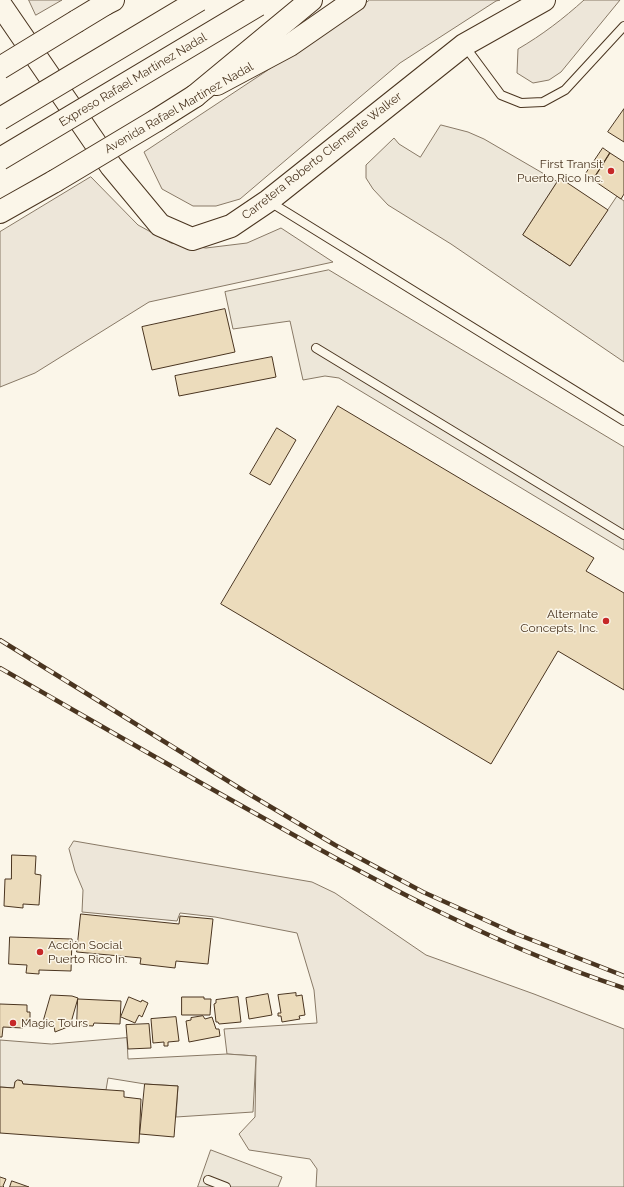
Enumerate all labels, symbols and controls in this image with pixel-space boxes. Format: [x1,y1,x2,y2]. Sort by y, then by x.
street label: Expreso Rafael Martínez Nadal [57,30,209,130]
street label: Avenida Rafael Martínez Nadal [102,59,256,157]
street label: Carretera Roberto Clemente Walker [239,89,405,223]
place label: First Transit Puerto Rico Inc. [517,157,603,185]
marker: First Transit Puerto Rico Inc. [606,166,616,176]
place label: Alternate Concepts, Inc. [520,607,598,635]
marker: Alternate Concepts, Inc. [601,616,611,626]
place label: Acción Social Puerto Rico In. [48,938,127,966]
marker: Acción Social Puerto Rico In. [35,947,45,957]
place label: Magic Tours [21,1016,88,1030]
marker: Magic Tours [8,1018,18,1028]

